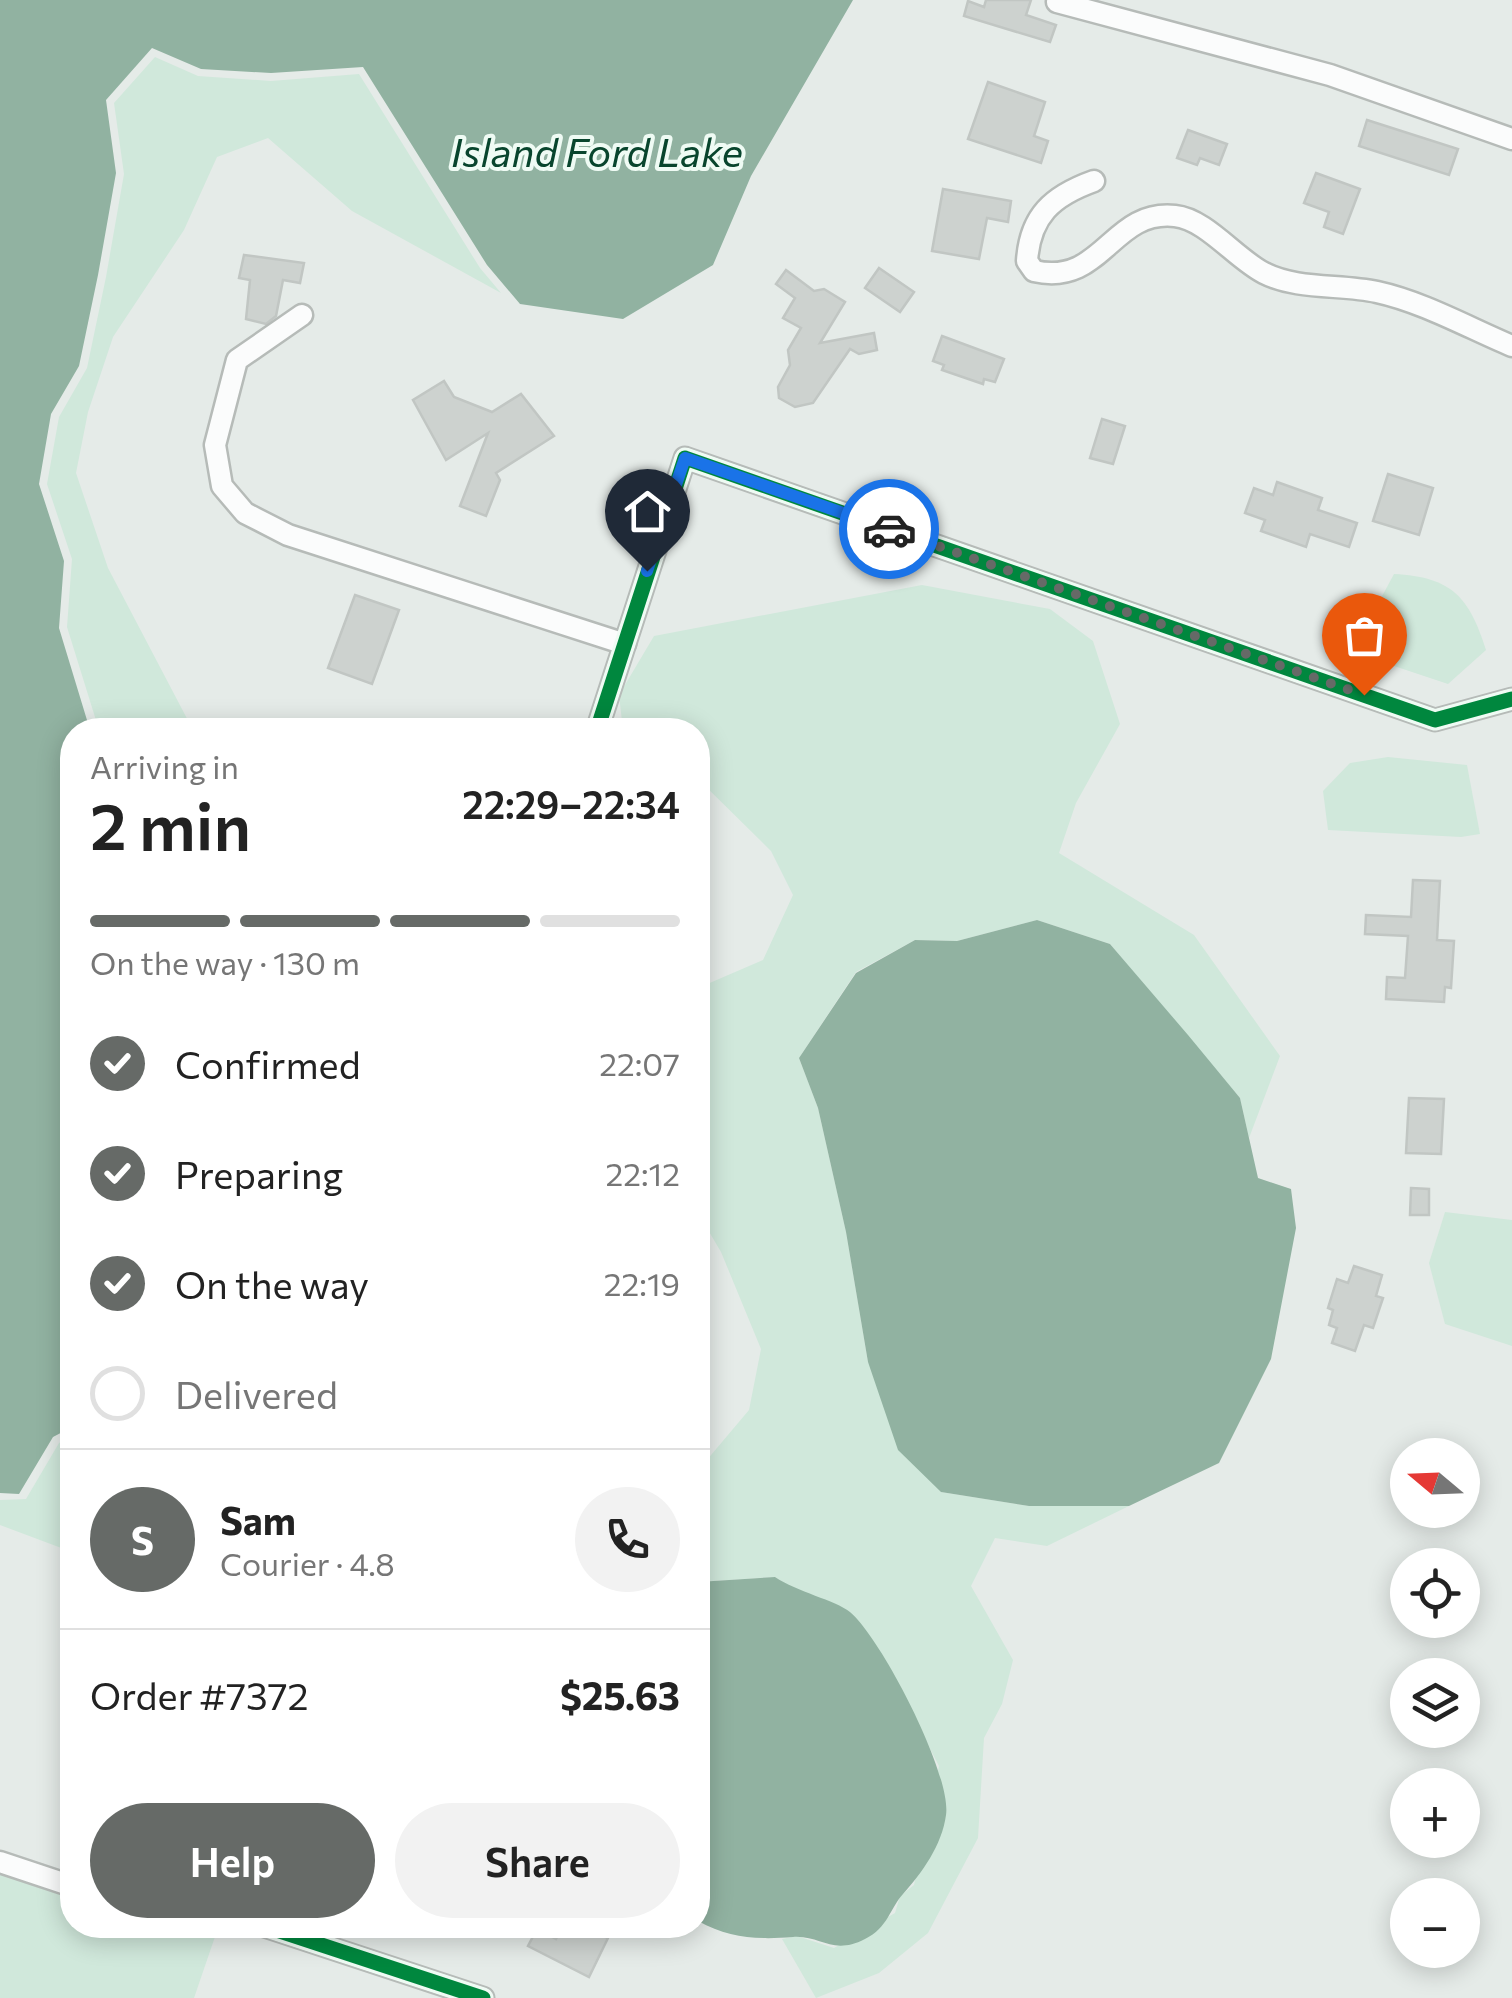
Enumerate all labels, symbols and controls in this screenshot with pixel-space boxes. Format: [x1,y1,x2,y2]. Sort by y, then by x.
water label: Island Ford Lake [451,126,743,175]
pin [605,469,690,572]
courier [839,479,939,579]
icon: home [620,484,675,539]
icon: car [862,502,917,557]
pin [1322,593,1407,696]
icon: bag [1337,608,1392,663]
text: Arriving in [90,746,239,786]
text: 22:29–22:34 [462,780,680,827]
text: 2 min [90,784,251,863]
text: On the way · 130 m [90,942,360,982]
icon: check [90,1036,145,1091]
text: Confirmed [175,1040,361,1087]
text: 22:07 [599,1043,680,1083]
icon: check [90,1146,145,1201]
text: Preparing [175,1150,343,1197]
text: 22:12 [606,1153,680,1193]
icon: check [90,1256,145,1311]
text: On the way [175,1260,369,1307]
text: 22:19 [604,1263,680,1303]
text: Delivered [175,1370,338,1417]
north arrow [1390,1438,1480,1528]
map controls [1390,1438,1480,1968]
button: phone [575,1487,680,1592]
text: Sam [220,1496,296,1543]
text: S [131,1516,154,1563]
text: Courier · 4.8 [220,1543,395,1583]
button: locate [1390,1548,1480,1638]
button: layers [1390,1658,1480,1748]
text: Order #7372 [90,1671,309,1718]
text: $25.63 [560,1671,680,1718]
button: + [1390,1768,1480,1858]
button: Help [90,1803,375,1918]
button: Share [395,1803,680,1918]
button: − [1390,1878,1480,1968]

